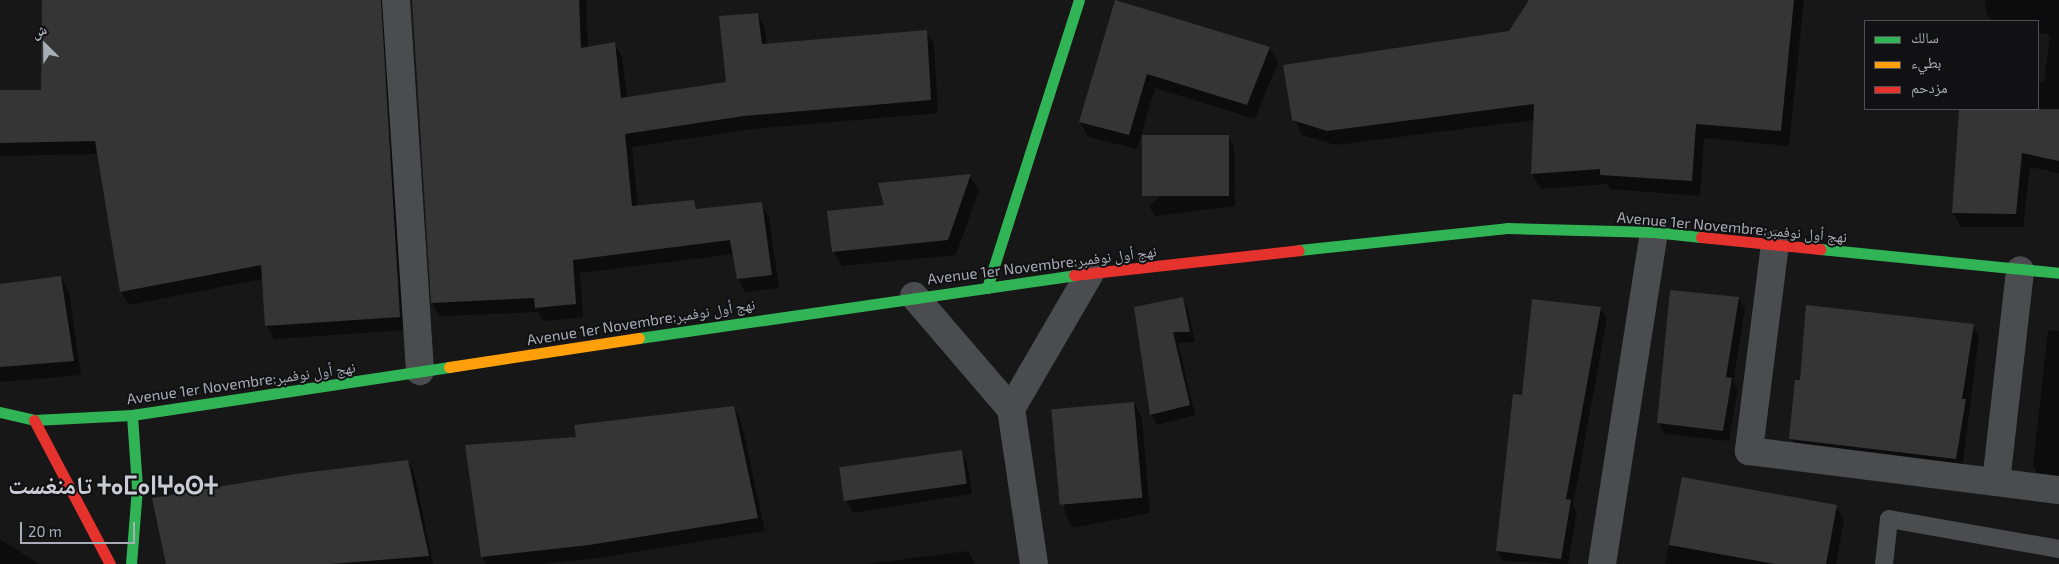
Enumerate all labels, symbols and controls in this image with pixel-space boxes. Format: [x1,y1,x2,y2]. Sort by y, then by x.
north arrow [20,20,70,70]
text: ش [29,20,49,41]
legend [1864,20,2039,110]
text: سالك [1911,28,1939,46]
text: بطيء [1911,53,1941,71]
text: مزدحم [1911,78,1948,96]
street label: Avenue 1er Novembre;نهج أول نوفمبر [1616,208,1848,246]
street label: Avenue 1er Novembre;نهج أول نوفمبر [926,242,1158,288]
street label: Avenue 1er Novembre;نهج أول نوفمبر [525,295,757,349]
street label: Avenue 1er Novembre;نهج أول نوفمبر [125,358,357,408]
district label: تامنغست ⵜⴰⵎⴰⵏⵖⴰⵙⵜ [8,469,218,499]
scale bar [22,512,138,544]
text: 20 m [28,522,62,540]

